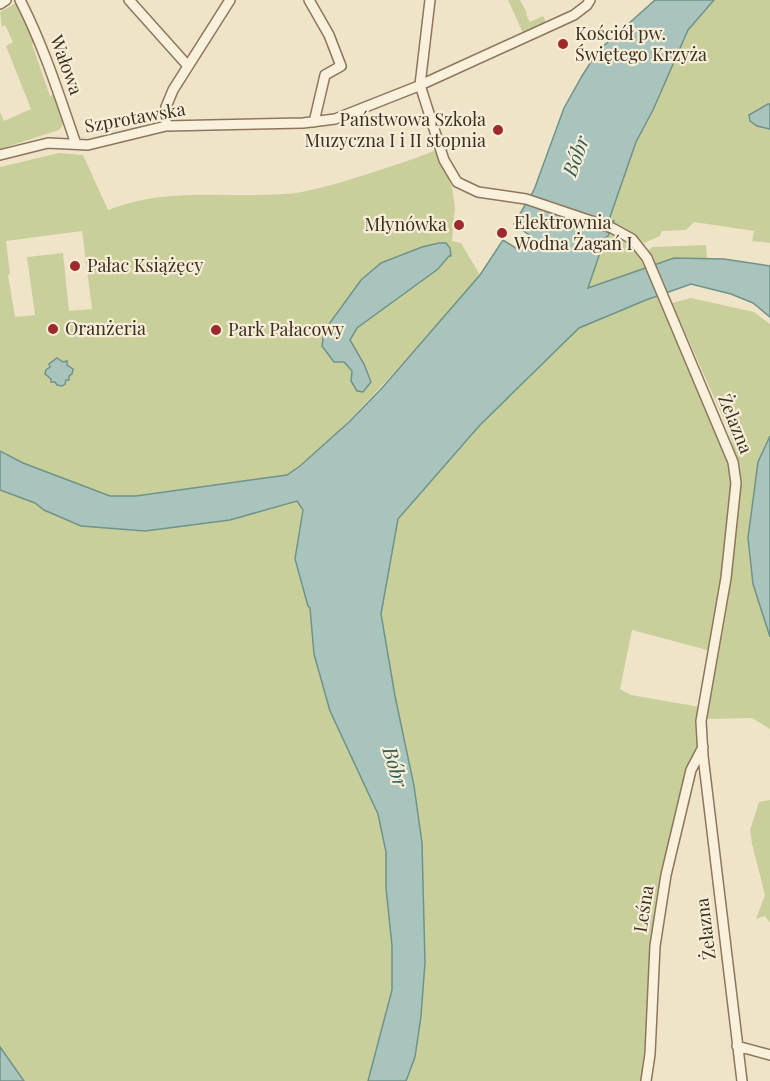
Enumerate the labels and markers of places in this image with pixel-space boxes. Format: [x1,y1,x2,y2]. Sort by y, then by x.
place label: Kościół pw. Świętego Krzyża [575,21,707,66]
marker: Kościół pw. Świętego Krzyża [556,37,570,51]
place label: Państwowa Szkoła Muzyczna I i II stopnia [305,107,486,152]
marker: Państwowa Szkoła Muzyczna I i II stopnia [491,123,505,137]
place label: Elektrownia Wodna Żagań I [513,210,633,255]
place label: Młynówka [365,212,447,236]
marker: Młynówka [452,218,466,232]
marker: Elektrownia Wodna Żagań I [495,226,509,240]
place label: Pałac Książęcy [87,253,203,277]
marker: Pałac Książęcy [68,259,82,273]
place label: Oranżeria [65,316,146,340]
place label: Park Pałacowy [228,317,344,341]
marker: Oranżeria [46,322,60,336]
marker: Park Pałacowy [209,323,223,337]

